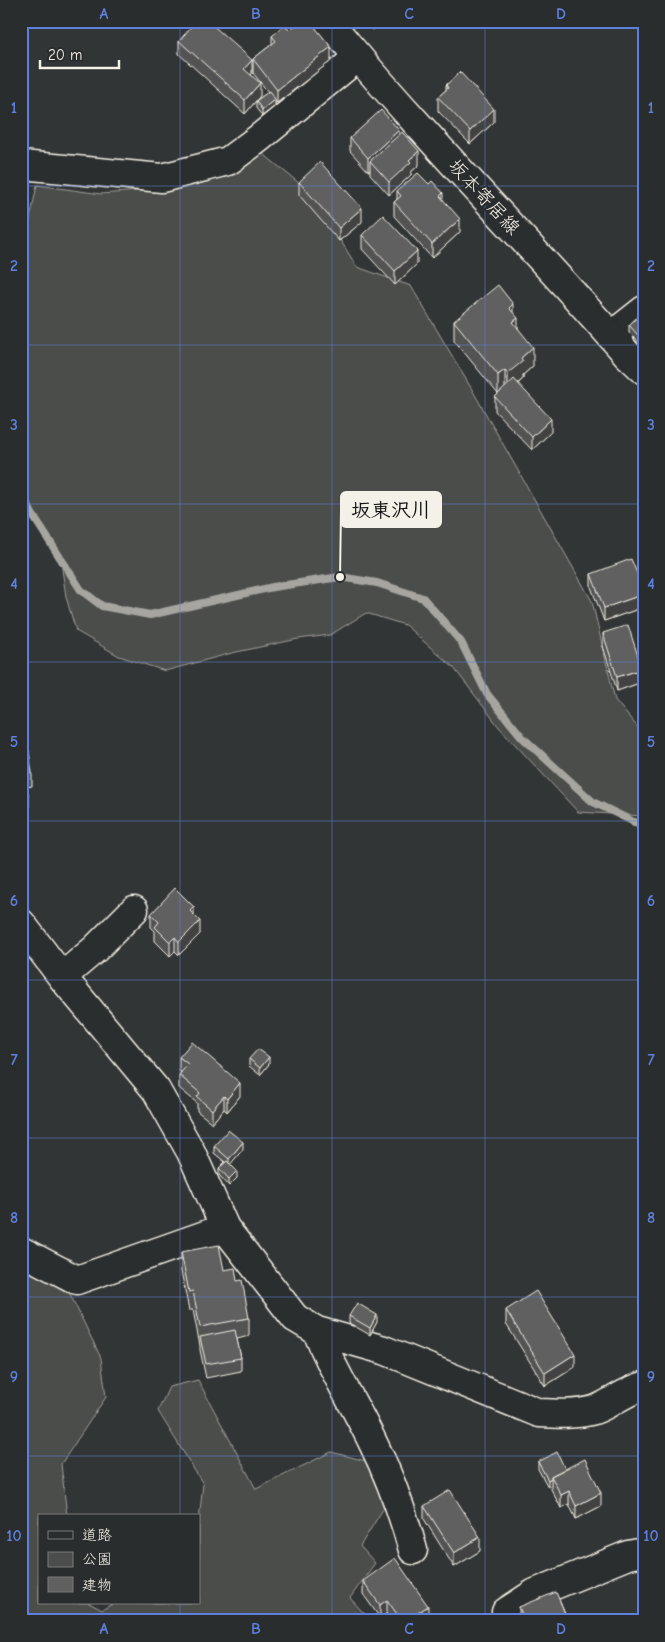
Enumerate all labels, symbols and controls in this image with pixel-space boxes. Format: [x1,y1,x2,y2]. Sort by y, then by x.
text: A [100,5,109,23]
text: B [251,5,261,23]
text: C [404,5,414,23]
text: D [556,5,566,23]
scale bar [40,38,119,70]
text: 20 m [48,46,82,64]
text: 1 [11,99,17,117]
text: 1 [648,99,654,117]
street label: 坂本寄居線 [444,155,524,239]
text: 2 [10,257,18,275]
text: 2 [647,257,655,275]
text: 3 [10,416,18,434]
text: 3 [647,416,655,434]
callout: 坂東沢川 [341,492,441,527]
text: 坂東沢川 [351,499,431,522]
text: 4 [10,575,18,593]
text: 4 [647,575,655,593]
text: 5 [10,733,18,751]
text: 5 [647,733,655,751]
text: 6 [10,892,18,910]
text: 6 [647,892,655,910]
text: 7 [10,1051,18,1069]
text: 7 [647,1051,655,1069]
text: 8 [10,1209,18,1227]
text: 8 [647,1209,655,1227]
text: 9 [10,1368,18,1386]
text: 9 [647,1368,655,1386]
legend [38,1514,200,1604]
text: 道路 [82,1526,112,1544]
text: 10 [6,1527,22,1545]
text: 10 [643,1527,659,1545]
text: 公園 [82,1550,112,1568]
text: 建物 [82,1576,112,1594]
text: A [100,1620,109,1638]
text: B [251,1620,261,1638]
text: C [404,1620,414,1638]
text: D [556,1620,566,1638]

